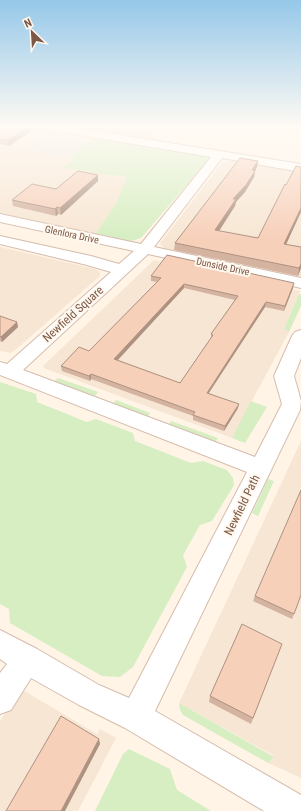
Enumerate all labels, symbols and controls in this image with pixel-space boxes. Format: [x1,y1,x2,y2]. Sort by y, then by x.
north arrow [12,12,52,52]
text: N [22,16,34,31]
street label: Glenlora Drive [44,223,100,246]
street label: Dunside Drive [195,255,251,278]
street label: Newfield Square [40,283,106,345]
street label: Newfield Path [221,472,263,538]

